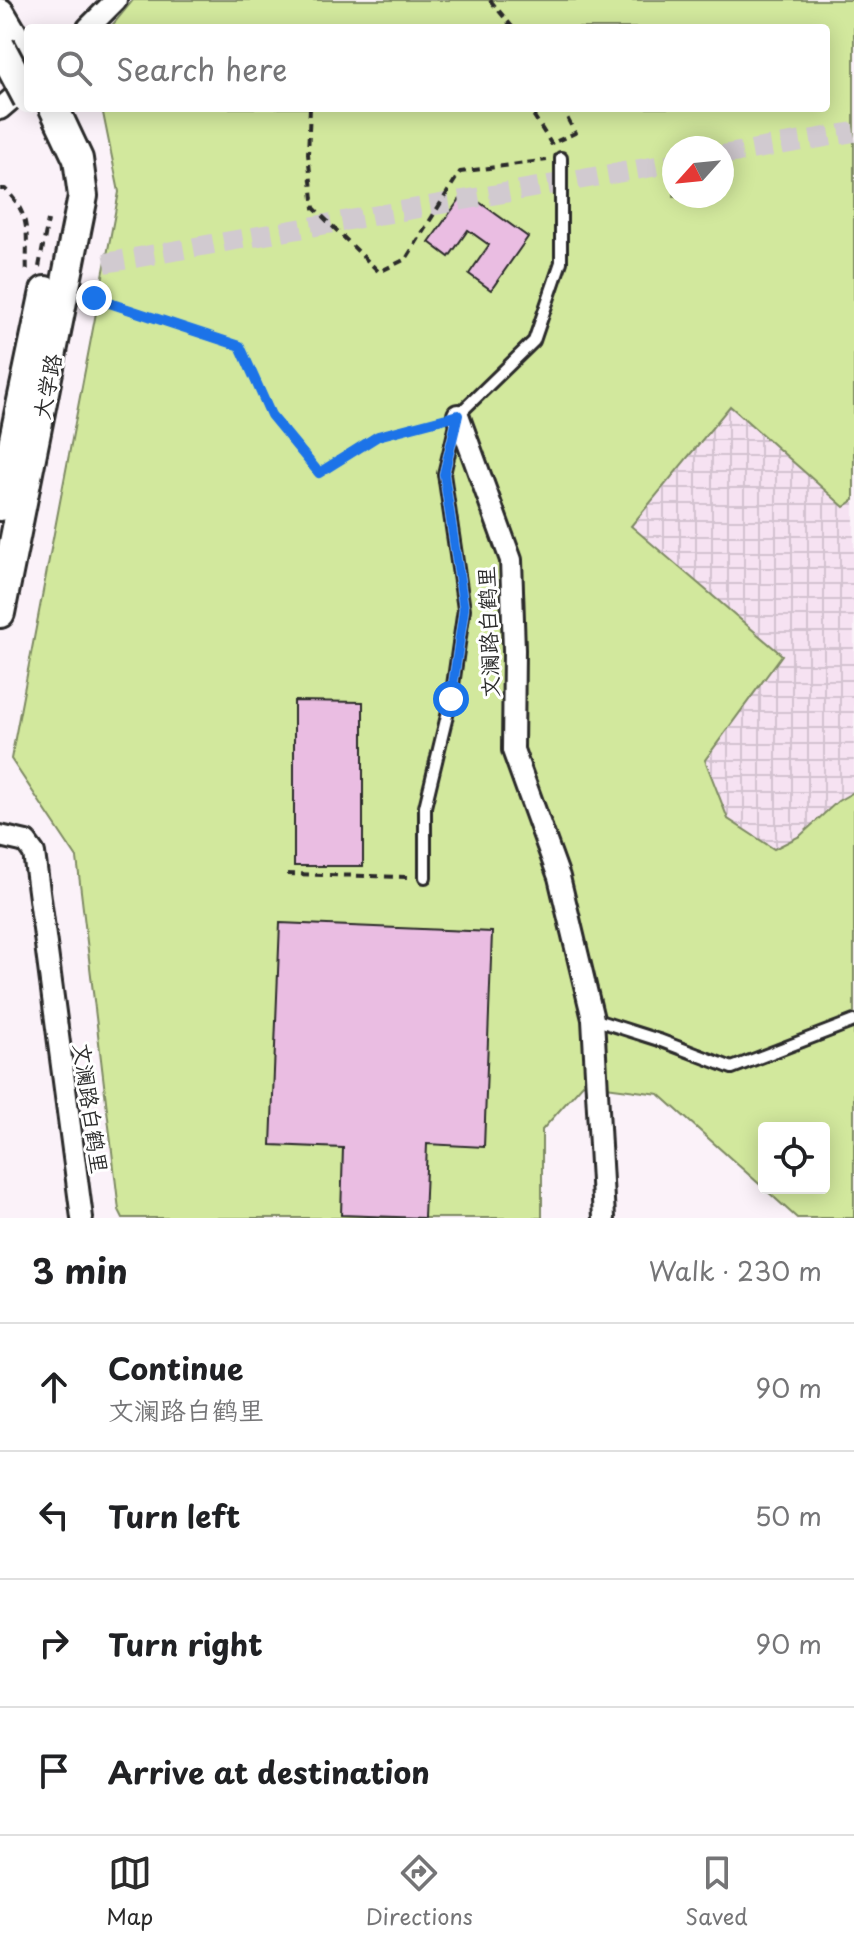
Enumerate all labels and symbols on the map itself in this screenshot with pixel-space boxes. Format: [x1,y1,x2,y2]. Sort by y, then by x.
north arrow [662,136,734,208]
route end [76,280,112,316]
street label: 大学路 [24,350,68,422]
street label: 文澜路白鹤里 [468,565,506,699]
route start [433,681,469,717]
street label: 文澜路白鹤里 [66,1040,118,1176]

